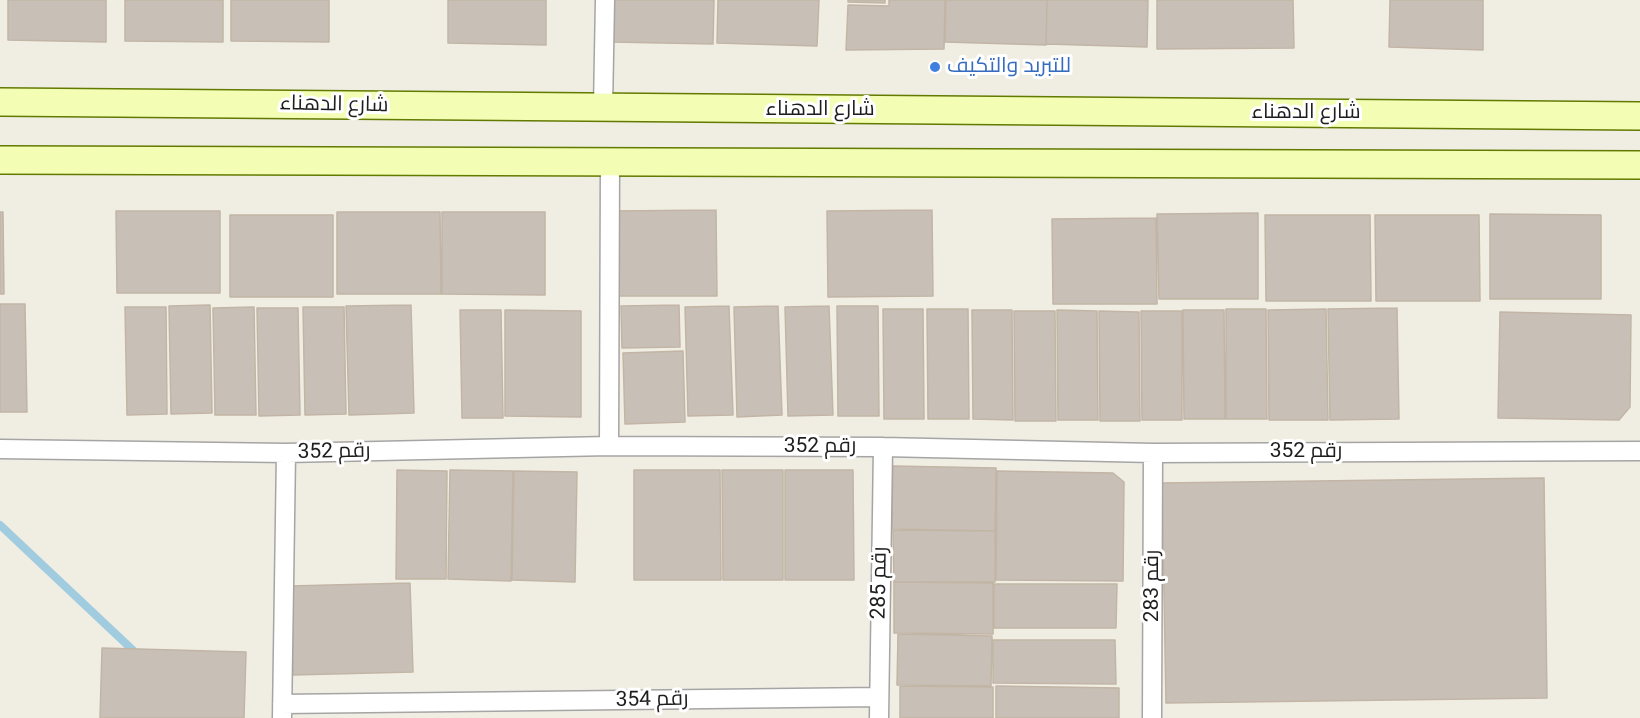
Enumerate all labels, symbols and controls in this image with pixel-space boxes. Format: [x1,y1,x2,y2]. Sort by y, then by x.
place label: للتبرید والتکیف [947,54,1071,80]
marker: للتبرید والتکیف [928,60,942,74]
street label: شارع الدهناء [279,91,389,119]
street label: شارع الدهناء [765,97,875,123]
street label: شارع الدهناء [1251,100,1361,126]
street label: رقم 352 [784,434,856,460]
street label: رقم 352 [297,439,371,465]
street label: رقم 352 [1270,439,1342,465]
street label: رقم 285 [867,546,893,620]
street label: رقم 283 [1140,550,1166,622]
street label: رقم 354 [615,687,689,713]

